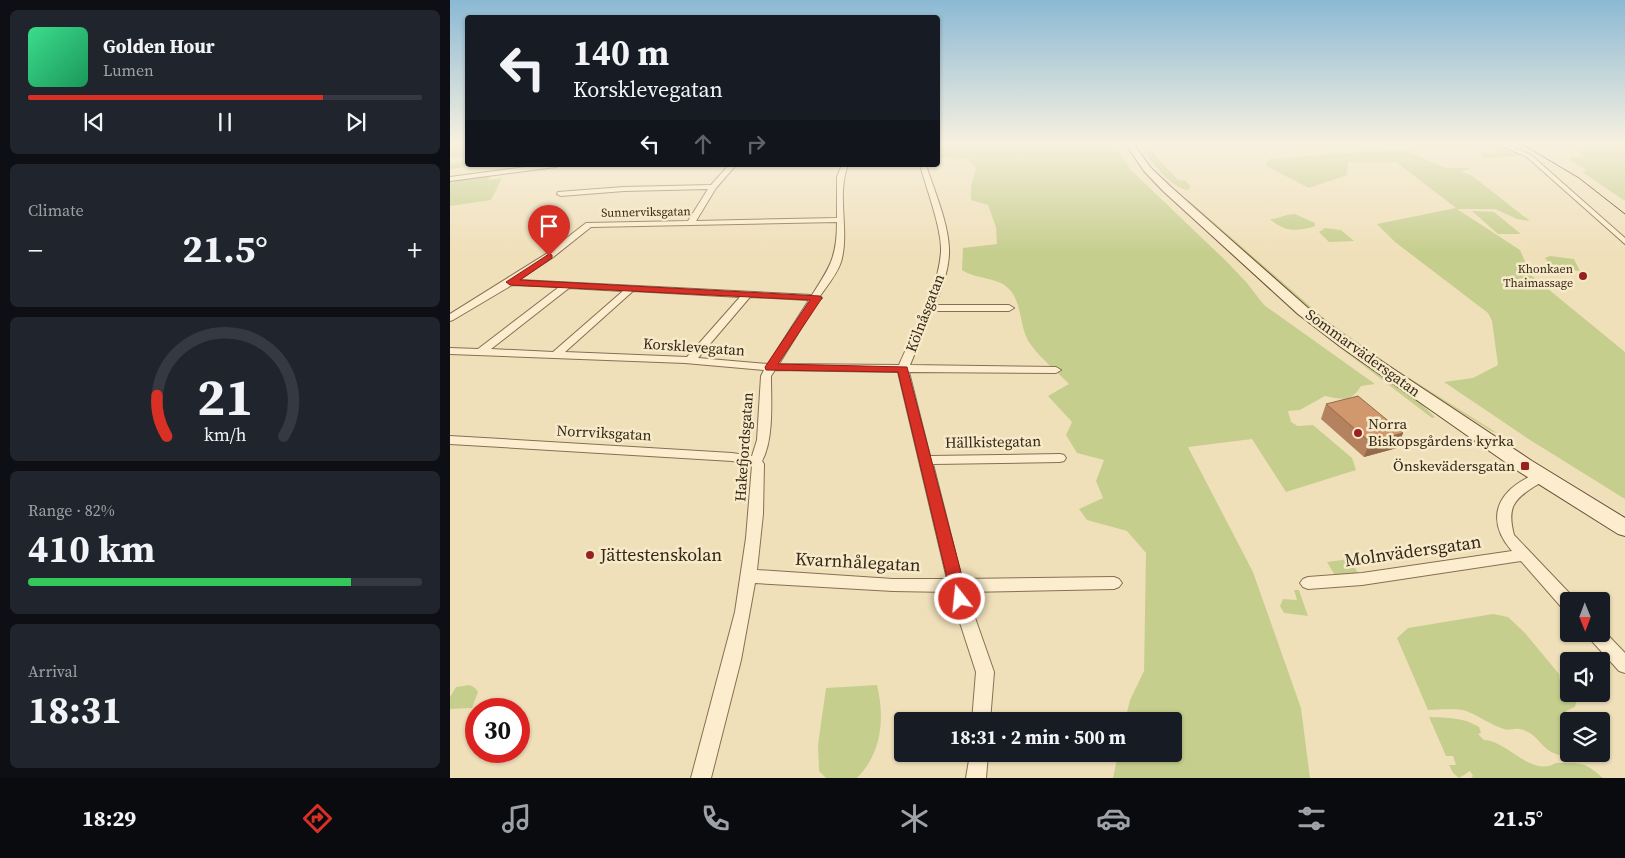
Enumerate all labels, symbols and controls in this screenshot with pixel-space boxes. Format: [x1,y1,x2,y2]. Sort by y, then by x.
text: 140 m [573,29,669,77]
text: Golden Hour [103,33,215,59]
icon: left [490,35,555,100]
text: Lumen [103,59,154,81]
text: Korsklevegatan [573,74,723,104]
icon: previous [80,108,108,136]
icon: pause [211,108,239,136]
icon: next [342,108,370,136]
icon: left [636,130,664,158]
icon: ahead [689,130,717,158]
icon: right [742,130,770,158]
text: Climate [28,199,84,221]
street label: Sunnerviksgatan [601,203,691,221]
pin [528,205,570,256]
icon: arrive [535,212,563,240]
text: 21.5° [182,223,268,275]
text: − [28,231,43,269]
text: + [407,231,422,269]
place label: Khonkaen Thaimassage [1503,261,1573,291]
marker: Khonkaen Thaimassage [1577,270,1589,282]
street label: Kölnåsgatan [900,271,949,355]
street label: Sommarvädersgatan [1302,304,1425,401]
street label: Korsklevegatan [642,332,746,361]
text: 21 [197,361,253,432]
street label: Hakefjordsgatan [729,392,758,502]
place label: Norra Biskopsgårdens kyrka [1368,413,1514,451]
street label: Norrviksgatan [556,420,652,445]
text: km/h [204,422,247,447]
marker: Norra Biskopsgårdens kyrka [1352,427,1364,439]
street label: Hällkistegatan [945,430,1041,453]
place label: Önskevädersgatan [1393,455,1515,476]
marker: Önskevädersgatan [1519,460,1531,472]
text: Range · 82% [28,499,115,521]
text: 410 km [28,523,155,575]
street label: Molnvädersgatan [1343,529,1483,572]
place label: Jättestenskolan [599,542,722,567]
street label: Kvarnhålegatan [795,546,922,577]
marker: Jättestenskolan [584,549,596,561]
position arrow [933,572,985,624]
north arrow [1560,592,1610,642]
map controls [1560,592,1610,762]
button: sound [1560,652,1610,702]
text: Arrival [28,660,77,682]
text: 18:31 [28,684,122,736]
speed limit sign: 30 [465,698,530,763]
button: layers [1560,712,1610,762]
text: 18:31 · 2 min · 500 m [950,724,1126,750]
icon: directions [300,801,335,836]
icon: music [499,801,534,836]
icon: phone [698,801,733,836]
icon: climate [897,801,932,836]
icon: car [1096,801,1131,836]
icon: filters [1294,801,1329,836]
text: 18:29 [82,803,136,833]
text: 21.5° [1493,803,1543,833]

